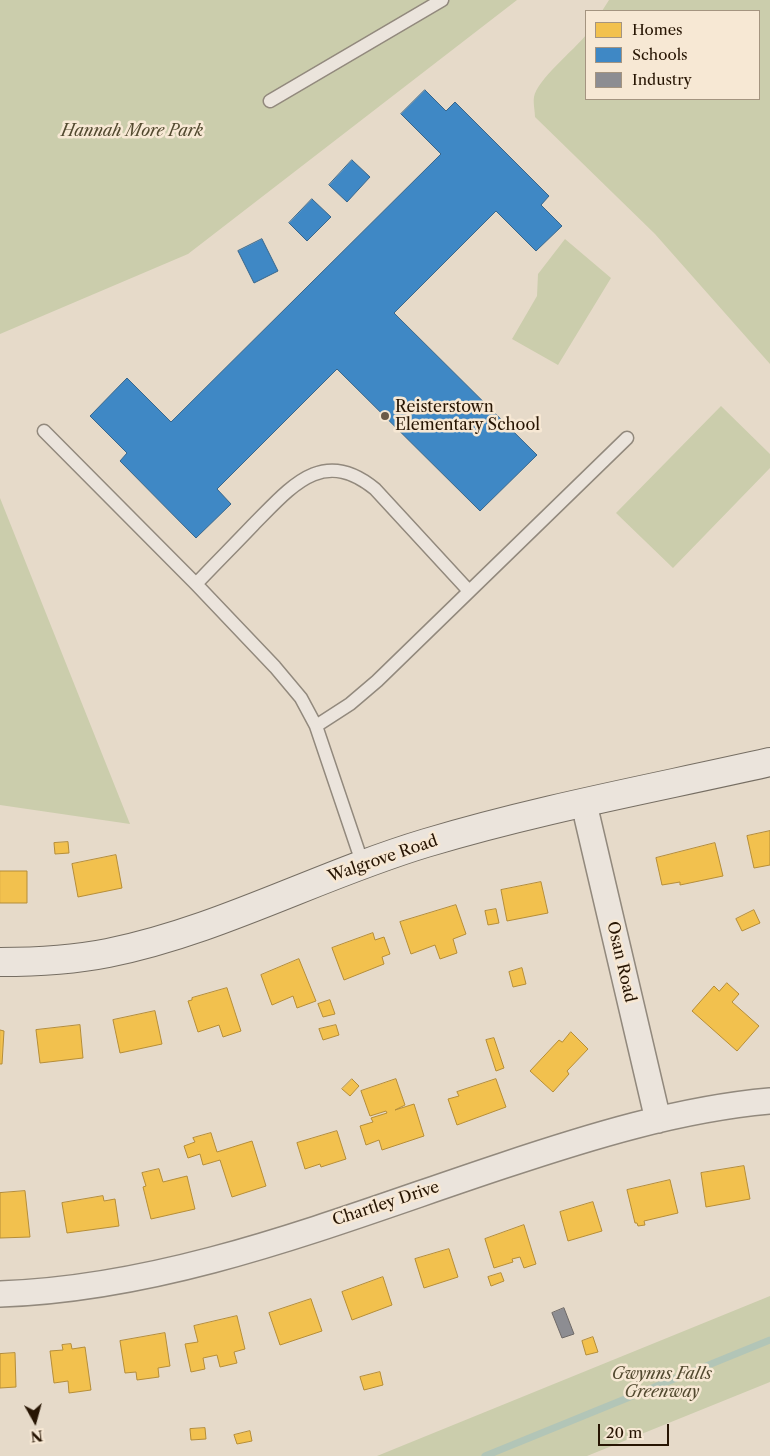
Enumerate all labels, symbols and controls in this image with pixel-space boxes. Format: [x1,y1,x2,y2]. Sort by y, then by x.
legend [585,10,760,100]
text: Homes [632,20,683,39]
text: Schools [632,45,688,64]
text: Industry [632,70,692,89]
park label: Hannah More Park [61,121,203,141]
place label: Reisterstown Elementary School [395,397,540,435]
marker: Reisterstown Elementary School [379,410,391,422]
street label: Walgrove Road [326,831,440,887]
street label: Osan Road [602,920,640,1004]
street label: Chartley Drive [330,1178,442,1230]
park label: Gwynns Falls Greenway [612,1364,712,1402]
north arrow [10,1396,60,1446]
scale bar [600,1414,671,1446]
text: 20 m [606,1423,642,1442]
text: N [30,1426,44,1446]

